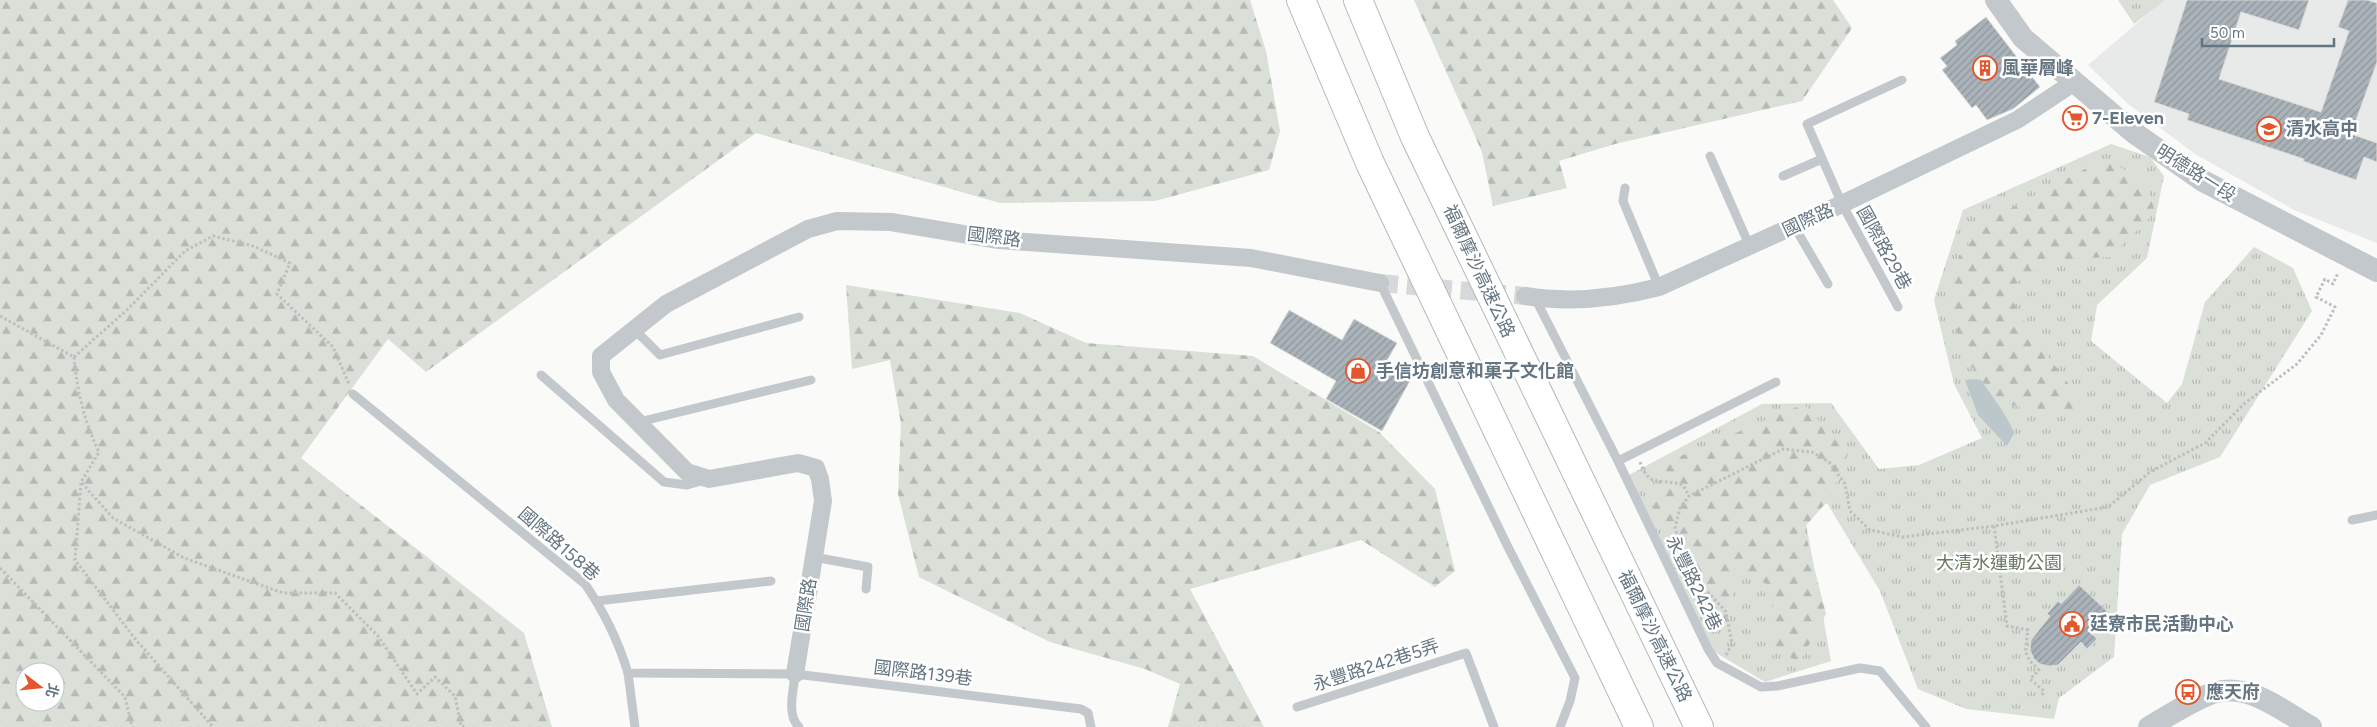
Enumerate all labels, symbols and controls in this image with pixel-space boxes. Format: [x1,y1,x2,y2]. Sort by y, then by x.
scale bar [2202,15,2334,47]
text: 50 m [2210,24,2245,42]
building icon: 風華層峰 [1972,55,1998,81]
place label: 風華層峰 [2002,57,2074,79]
supermarket icon: 7-Eleven [2062,105,2088,131]
place label: 7-Eleven [2092,107,2164,129]
school or university icon: 清水高中 [2256,116,2282,142]
place label: 清水高中 [2286,118,2358,140]
street label: 明德路一段 [2152,140,2240,206]
street label: 國際路 [1779,199,1837,241]
street label: 福爾摩沙高速公路 [1439,201,1519,341]
street label: 國際路29巷 [1852,202,1916,294]
street label: 國際路 [966,223,1022,251]
shop icon: 手信坊創意和菓子文化館 [1345,358,1371,384]
place label: 手信坊創意和菓子文化館 [1376,360,1574,382]
street label: 國際路158巷 [514,503,604,585]
street label: 永豐路242巷 [1661,532,1727,634]
park label: 大清水運動公園 [1936,552,2062,574]
street label: 福爾摩沙高速公路 [1614,566,1696,706]
street label: 國際路 [791,577,821,633]
public building icon: 廷寮市民活動中心 [2059,611,2085,637]
place label: 廷寮市民活動中心 [2090,613,2234,635]
street label: 永豐路242巷5弄 [1310,634,1442,696]
street label: 國際路139巷 [872,656,974,690]
north arrow [15,662,65,712]
bus stop icon: 應天府 [2175,679,2201,705]
text: 北 [42,681,62,700]
place label: 應天府 [2206,681,2260,703]

